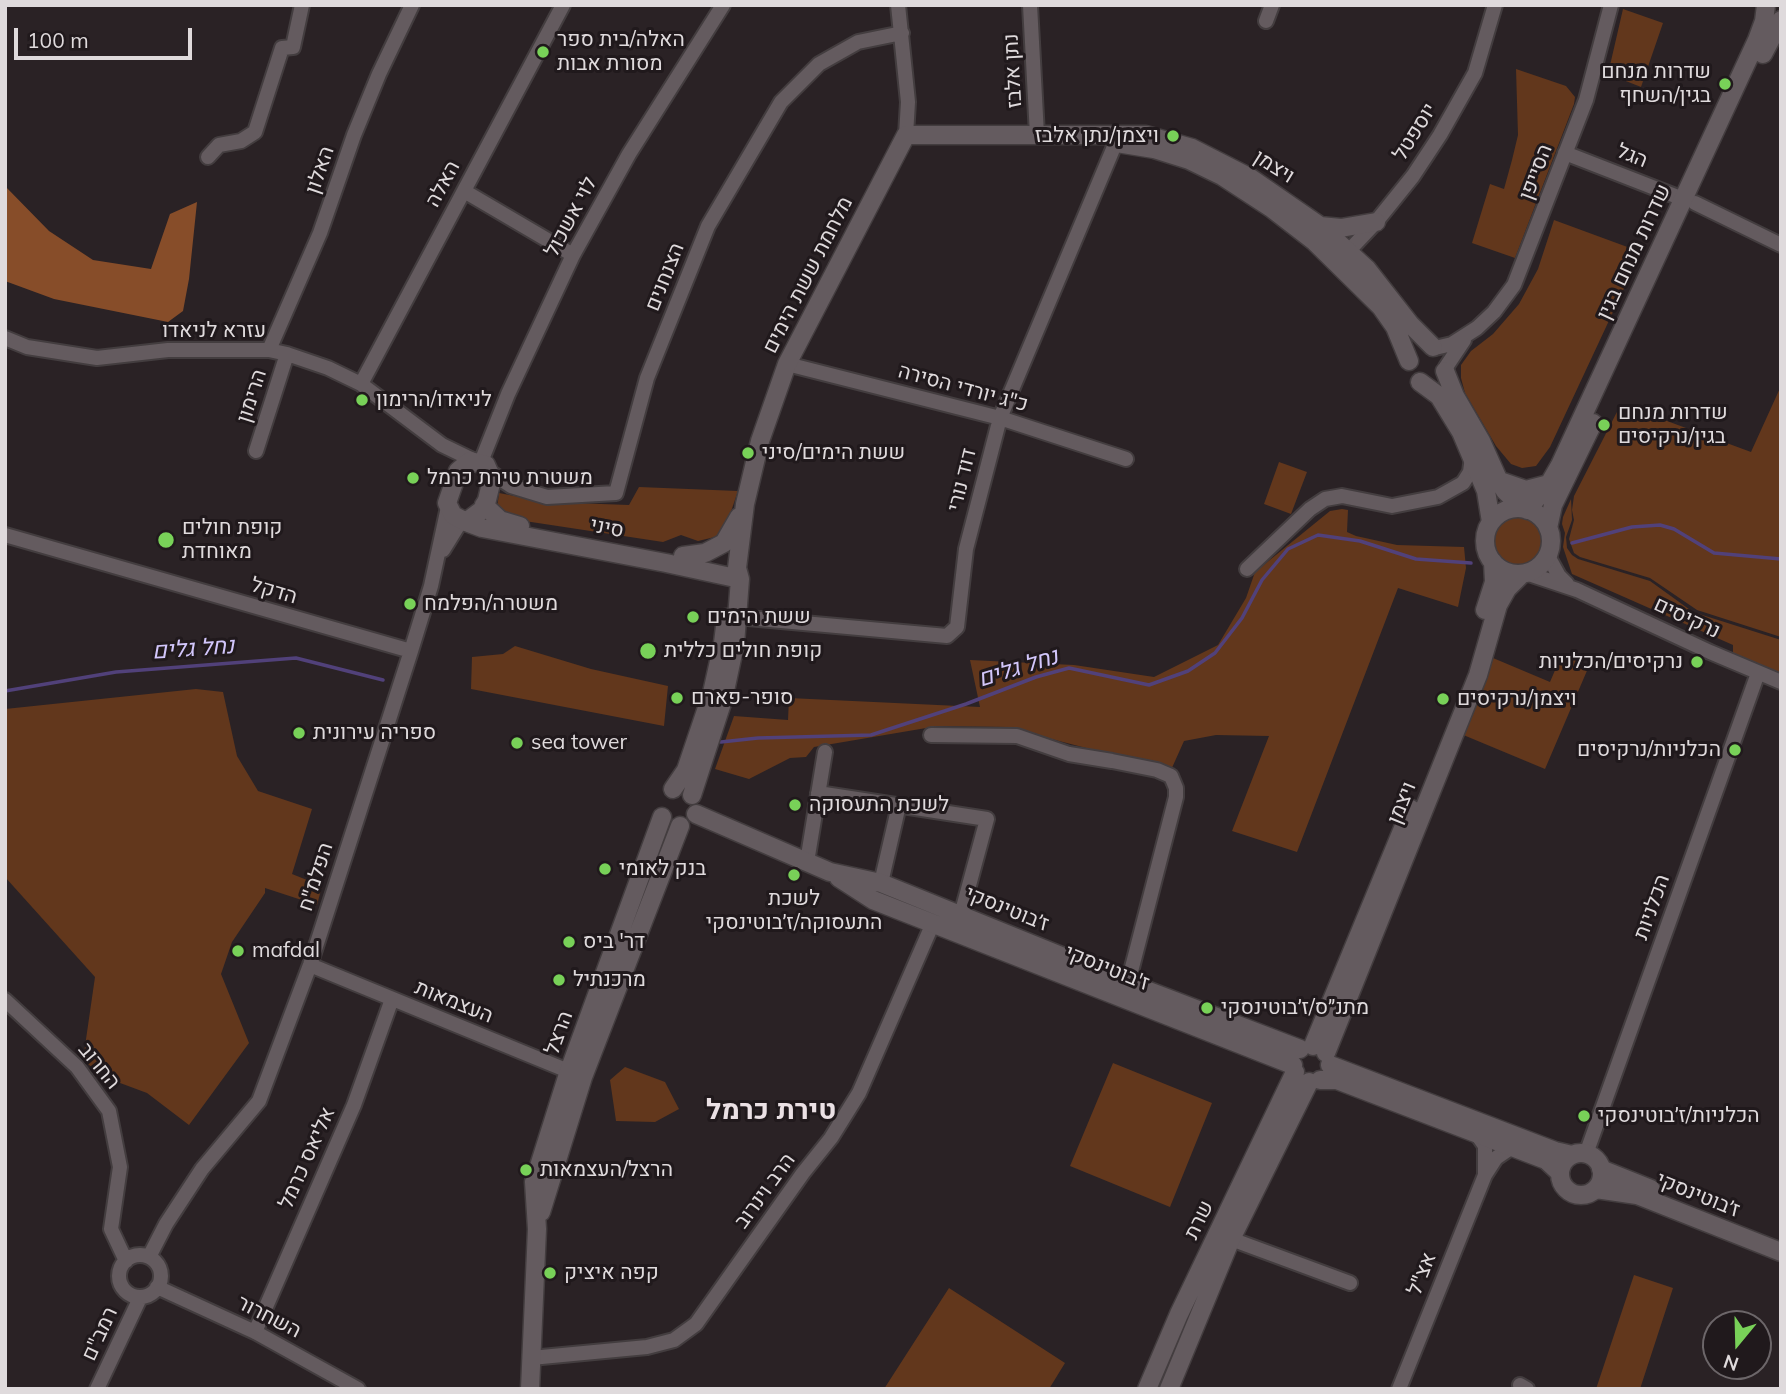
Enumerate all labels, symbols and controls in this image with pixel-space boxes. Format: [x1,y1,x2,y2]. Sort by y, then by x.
scale bar [18,14,196,58]
text: 100 m [27,27,89,53]
place label: האלה/בית ספר מסורת אבות [557,27,685,77]
street label: נתן אלבז [998,33,1028,109]
marker: האלה/בית ספר מסורת אבות [535,44,551,60]
place label: שדרות מנחם בגין/השחף [1601,59,1711,109]
marker: שדרות מנחם בגין/השחף [1717,76,1733,92]
street label: יוספטל [1388,99,1442,165]
place label: ויצמן/נתן אלבז [1035,123,1159,149]
marker: ויצמן/נתן אלבז [1165,128,1181,144]
street label: הגל [1613,138,1651,174]
street label: הסייפן [1514,141,1558,203]
street label: האלון [300,143,340,197]
street label: ויצמן [1249,145,1299,189]
street label: האלה [420,156,466,212]
street label: לוי אשכול [539,173,603,261]
street label: שדרות מנחם בגין [1592,180,1676,324]
street label: מלחמת ששת הימים [758,192,858,358]
street label: הצנחנים [640,239,690,315]
street label: עזרא לניאדו [162,318,266,344]
street label: כ"ג יורדי הסירה [895,359,1031,417]
street label: הרימון [232,366,272,426]
place label: לניאדו/הרימון [376,387,492,413]
marker: לניאדו/הרימון [354,392,370,408]
place label: שדרות מנחם בגין/נרקיסים [1618,400,1728,450]
marker: שדרות מנחם בגין/נרקיסים [1596,417,1612,433]
place label: ששת הימים/סיני [762,440,905,466]
marker: ששת הימים/סיני [740,445,756,461]
street label: דוד נורי [942,446,982,514]
place label: משטרת טירת כרמל [427,465,593,491]
marker: משטרת טירת כרמל [405,470,421,486]
street label: סיני [588,512,626,544]
place label: קופת חולים מאוחדת [182,515,282,565]
marker: קופת חולים מאוחדת [156,530,176,550]
street label: הדקל [248,572,300,610]
place label: משטרה/הפלמח [424,591,558,617]
street label: נרקיסים [1650,592,1724,644]
marker: משטרה/הפלמח [402,596,418,612]
place label: ששת הימים [707,604,811,630]
marker: ששת הימים [685,609,701,625]
water label: נחל גלים [151,632,235,666]
place label: קופת חולים כללית [664,638,822,664]
marker: קופת חולים כללית [638,641,658,661]
water label: נחל גלים [975,643,1061,693]
place label: נרקיסים/הכלניות [1539,649,1683,675]
marker: נרקיסים/הכלניות [1689,654,1705,670]
place label: סופר-פארם [691,685,793,711]
place label: ויצמן/נרקיסים [1457,686,1577,712]
marker: סופר-פארם [669,690,685,706]
marker: ויצמן/נרקיסים [1435,691,1451,707]
place label: ספריה עירונית [313,720,436,746]
marker: ספריה עירונית [291,725,307,741]
place label: sea tower [531,730,627,756]
marker: sea tower [509,735,525,751]
place label: הכלניות/נרקיסים [1577,737,1721,763]
marker: הכלניות/נרקיסים [1727,742,1743,758]
street label: ויצמן [1382,778,1422,828]
place label: לשכת התעסוקה [809,792,949,818]
marker: לשכת התעסוקה [787,797,803,813]
street label: הפלמ"ח [293,840,339,914]
place label: בנק לאומי [619,856,706,882]
marker: בנק לאומי [597,861,613,877]
marker: לשכת התעסוקה/ז׳בוטינסקי [786,867,802,883]
street label: הכלניות [1629,871,1675,943]
street label: ז׳בוטינסקי [962,881,1052,937]
place label: לשכת התעסוקה/ז׳בוטינסקי [706,886,882,936]
place label: דר' ביס [583,929,645,955]
marker: דר' ביס [561,934,577,950]
place label: mafdal [252,938,320,964]
street label: ז'בוטינסקי [1061,940,1153,996]
marker: mafdal [230,943,246,959]
place label: מרכנתיל [573,967,646,993]
marker: מרכנתיל [551,972,567,988]
street label: העצמאות [411,975,497,1029]
place label: מתנ״ס/ז׳בוטינסקי [1221,995,1369,1021]
marker: מתנ״ס/ז׳בוטינסקי [1199,1000,1215,1016]
street label: הרצל [539,1008,579,1058]
street label: החרוב [73,1038,125,1094]
district label: טירת כרמל [706,1094,836,1128]
street label: אליאס כרמל [273,1103,341,1213]
place label: הכלניות/ז׳בוטינסקי [1598,1103,1760,1129]
marker: הכלניות/ז׳בוטינסקי [1576,1108,1592,1124]
street label: הרב וינרוב [729,1148,801,1234]
place label: הרצל/העצמאות [540,1157,673,1183]
marker: הרצל/העצמאות [518,1162,534,1178]
street label: ז׳בוטינסקי [1653,1167,1743,1223]
street label: שרת [1179,1196,1219,1244]
street label: אצ"ל [1402,1249,1442,1299]
place label: קפה איציק [564,1260,659,1286]
marker: קפה איציק [542,1265,558,1281]
street label: השחרור [233,1290,305,1344]
street label: רמב"ם [77,1303,123,1365]
north arrow [1702,1310,1772,1380]
text: N [1720,1349,1742,1377]

